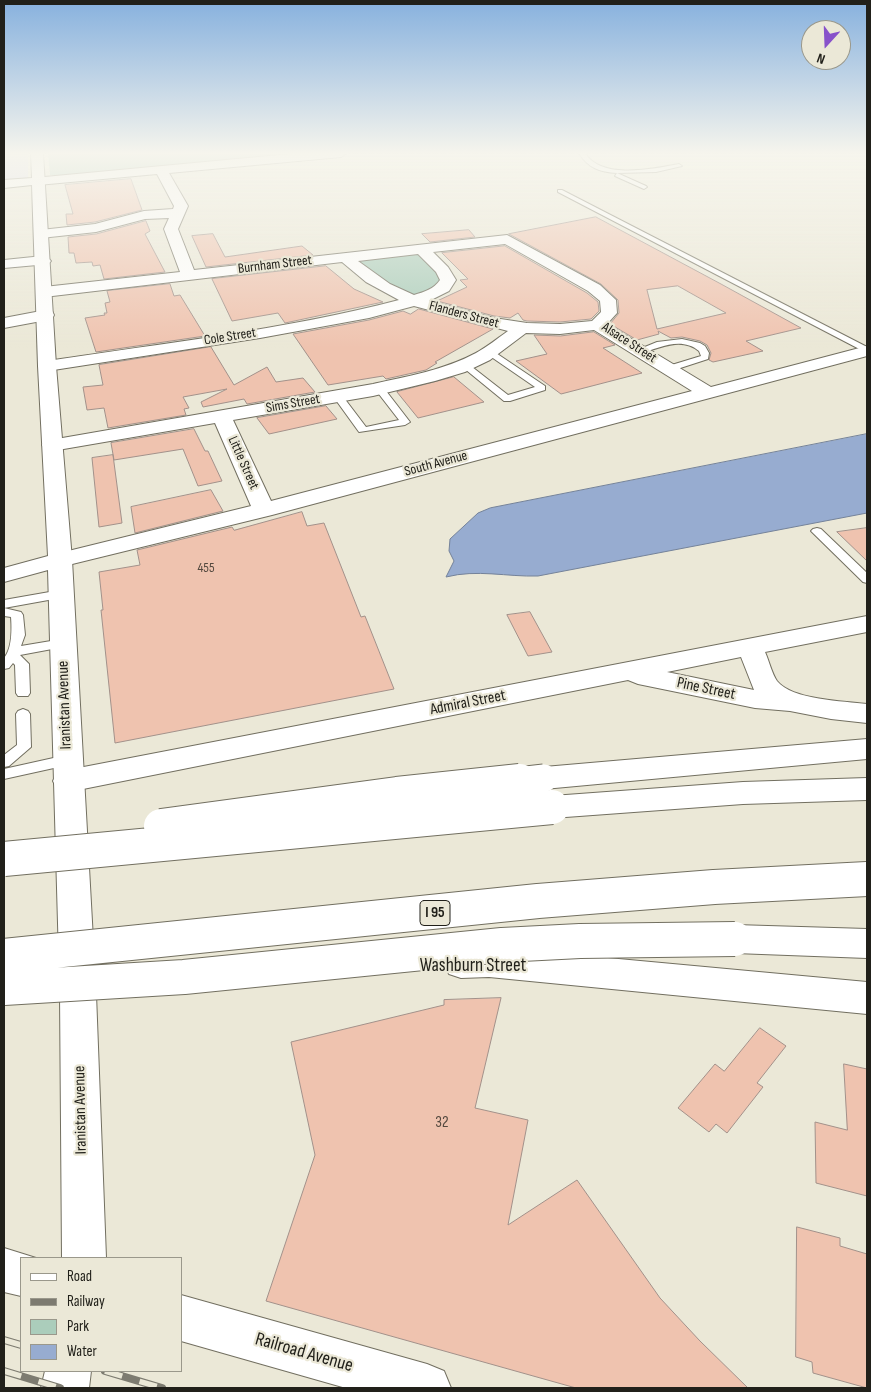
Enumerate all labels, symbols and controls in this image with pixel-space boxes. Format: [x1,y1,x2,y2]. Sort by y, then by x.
north arrow [801,20,851,70]
text: N [815,49,827,68]
street label: Burnham Street [237,252,313,278]
street label: Flanders Street [427,298,501,332]
street label: Alsace Street [598,319,660,367]
street label: Cole Street [203,325,257,349]
street label: Sims Street [265,391,321,417]
street label: Little Street [224,434,262,492]
street label: South Avenue [403,448,469,480]
house number: 455 [197,560,215,576]
street label: Iranistan Avenue [54,660,76,750]
street label: Pine Street [675,673,737,705]
street label: Admiral Street [429,686,507,720]
road number: I 95 [420,900,450,926]
street label: Washburn Street [420,955,526,977]
street label: Iranistan Avenue [71,1065,91,1155]
house number: 32 [435,1113,449,1133]
legend [20,1257,182,1372]
text: Road [67,1267,92,1286]
text: Railway [67,1292,105,1311]
text: Park [67,1317,89,1336]
street label: Railroad Avenue [252,1328,356,1378]
text: Water [67,1342,97,1361]

